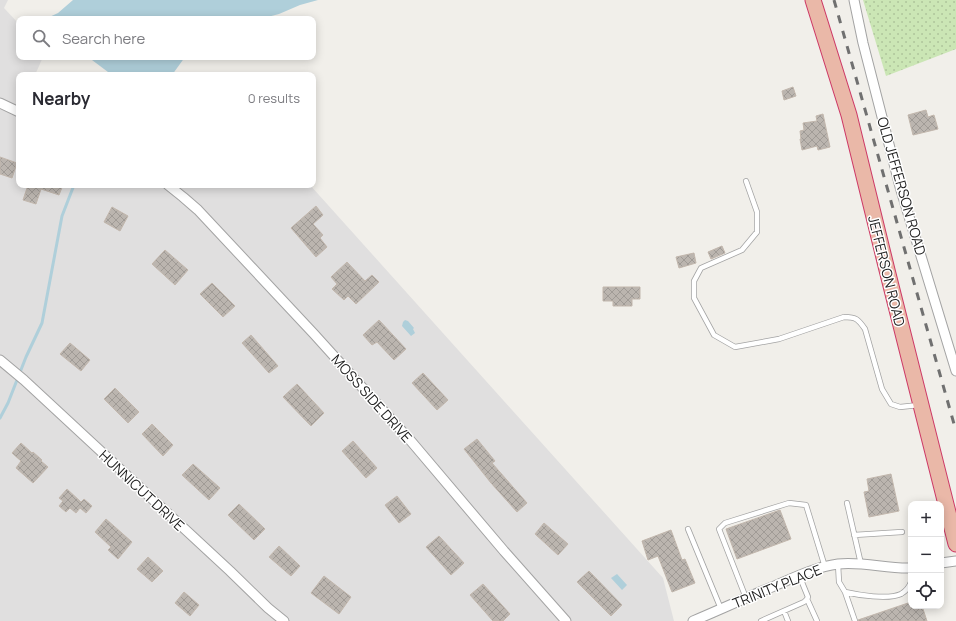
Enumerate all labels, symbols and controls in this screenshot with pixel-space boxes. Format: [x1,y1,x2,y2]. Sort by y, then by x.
search box [16,16,316,60]
icon: search [30,27,52,49]
text: Search here [62,28,145,49]
text: Nearby [32,87,90,110]
text: 0 results [248,89,300,107]
street label: OLD JEFFERSON ROAD [873,115,931,257]
street label: JEFFERSON ROAD [864,214,910,328]
street label: MOSS SIDE DRIVE [327,350,417,446]
street label: HUNNICUT DRIVE [95,445,189,535]
map controls [908,501,944,609]
button: + [908,501,944,537]
button: − [908,537,944,573]
street label: TRINITY PLACE [730,560,824,612]
button: locate [908,573,944,609]

